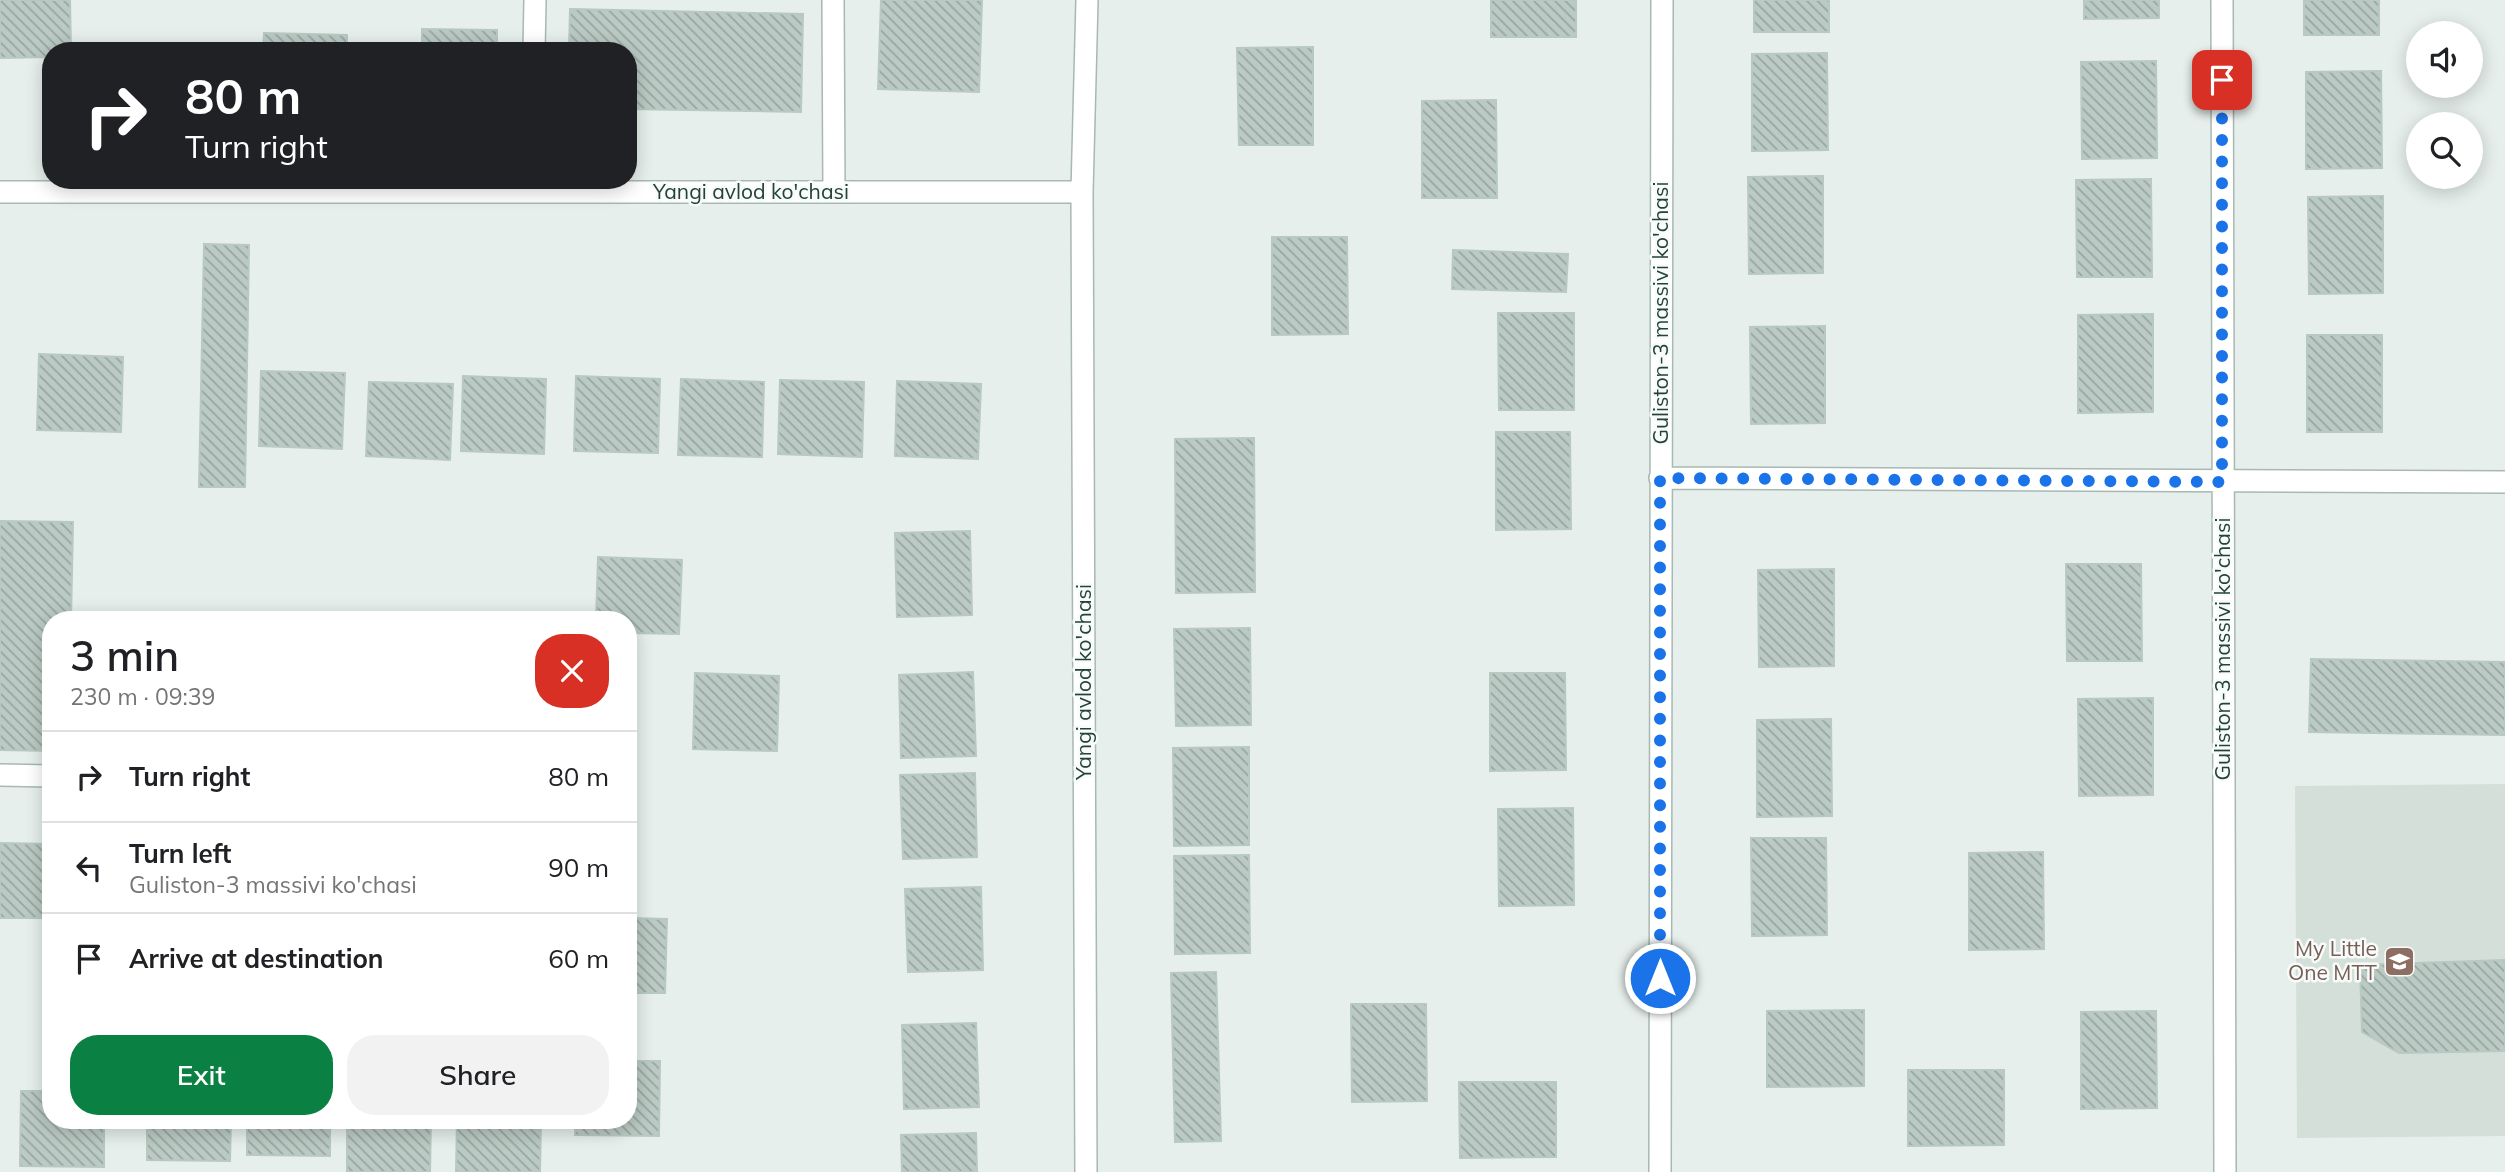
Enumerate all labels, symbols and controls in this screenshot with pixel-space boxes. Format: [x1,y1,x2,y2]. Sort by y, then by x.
map controls [2406,21,2483,189]
button: sound [2406,21,2483,98]
pin [2192,50,2252,110]
icon: arrive [2203,61,2241,99]
text: 80 m [185,65,301,126]
icon: right [70,70,161,161]
button: search [2406,112,2483,189]
text: Turn right [185,126,328,166]
street label: Yangi avlod ko'chasi [652,178,849,204]
street label: Guliston-3 massivi ko'chasi [1647,182,1673,444]
street label: Guliston-3 massivi ko'chasi [2209,518,2235,780]
street label: Yangi avlod ko'chasi [1070,584,1096,781]
text: 3 min [70,629,179,682]
button: close [535,634,609,708]
text: 230 m · 09:39 [70,682,215,711]
icon: right [70,758,108,796]
text: Turn right [129,760,250,793]
text: 80 m [548,760,609,793]
text: Turn left [129,837,231,870]
icon: left [70,849,108,887]
text: 90 m [548,851,609,884]
text: Guliston-3 massivi ko'chasi [129,870,417,899]
place label: My Little One MTT [2288,935,2377,985]
icon: arrive [70,940,108,978]
position arrow [1623,941,1697,1015]
text: Arrive at destination [129,942,384,975]
text: 60 m [548,942,609,975]
school or university icon: My Little One MTT [2383,944,2417,978]
button: Exit [70,1035,333,1115]
button: Share [347,1035,609,1115]

